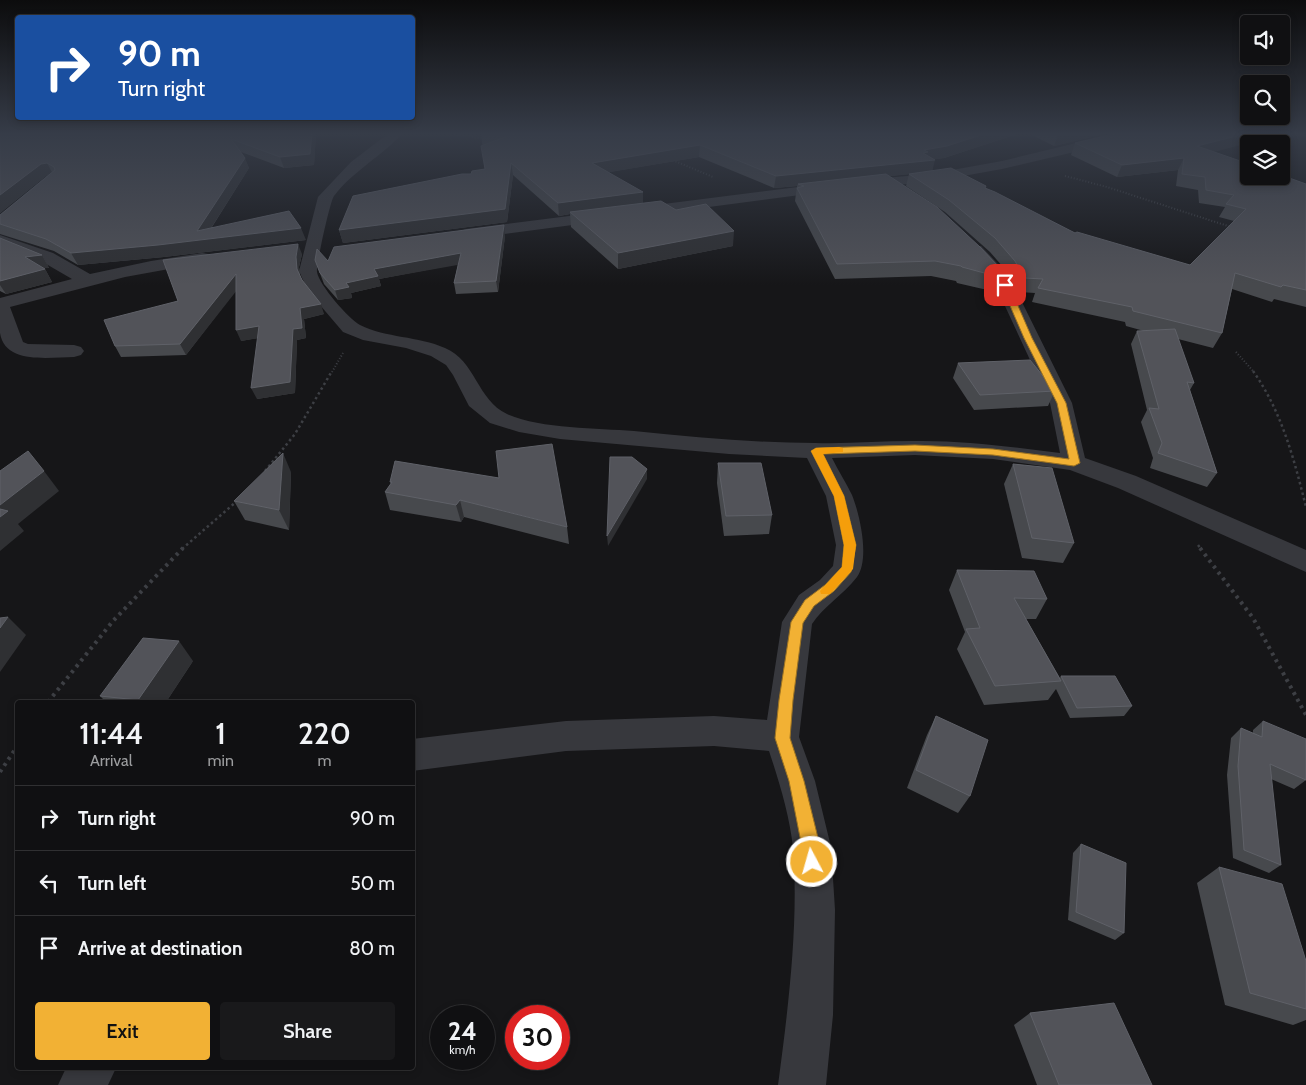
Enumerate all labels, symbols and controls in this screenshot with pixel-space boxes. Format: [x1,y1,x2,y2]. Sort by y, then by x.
map controls [1240,15,1290,185]
button: sound [1240,15,1290,65]
text: 90 m [118,32,201,75]
icon: right [35,35,100,100]
text: Turn right [118,75,205,102]
button: search [1240,75,1290,125]
button: layers [1240,135,1290,185]
pin [984,264,1026,306]
icon: arrive [991,271,1019,299]
text: 11:44 [79,715,143,752]
text: 1 [215,715,226,752]
text: 220 [298,715,351,752]
text: Arrival [90,751,133,770]
text: min [207,751,234,770]
text: m [317,751,331,770]
icon: right [35,804,63,832]
text: Turn right [78,807,156,830]
text: 90 m [350,807,395,830]
position arrow [785,835,837,887]
icon: left [35,869,63,897]
text: Turn left [78,872,146,895]
text: 50 m [351,872,395,895]
icon: arrive [35,934,63,962]
text: Arrive at destination [78,937,242,960]
text: 80 m [349,937,395,960]
button: Exit [35,1002,210,1060]
button: Share [220,1002,395,1060]
speed limit sign: 30 [505,1005,570,1070]
text: 24 [448,1016,477,1046]
text: km/h [449,1042,476,1057]

